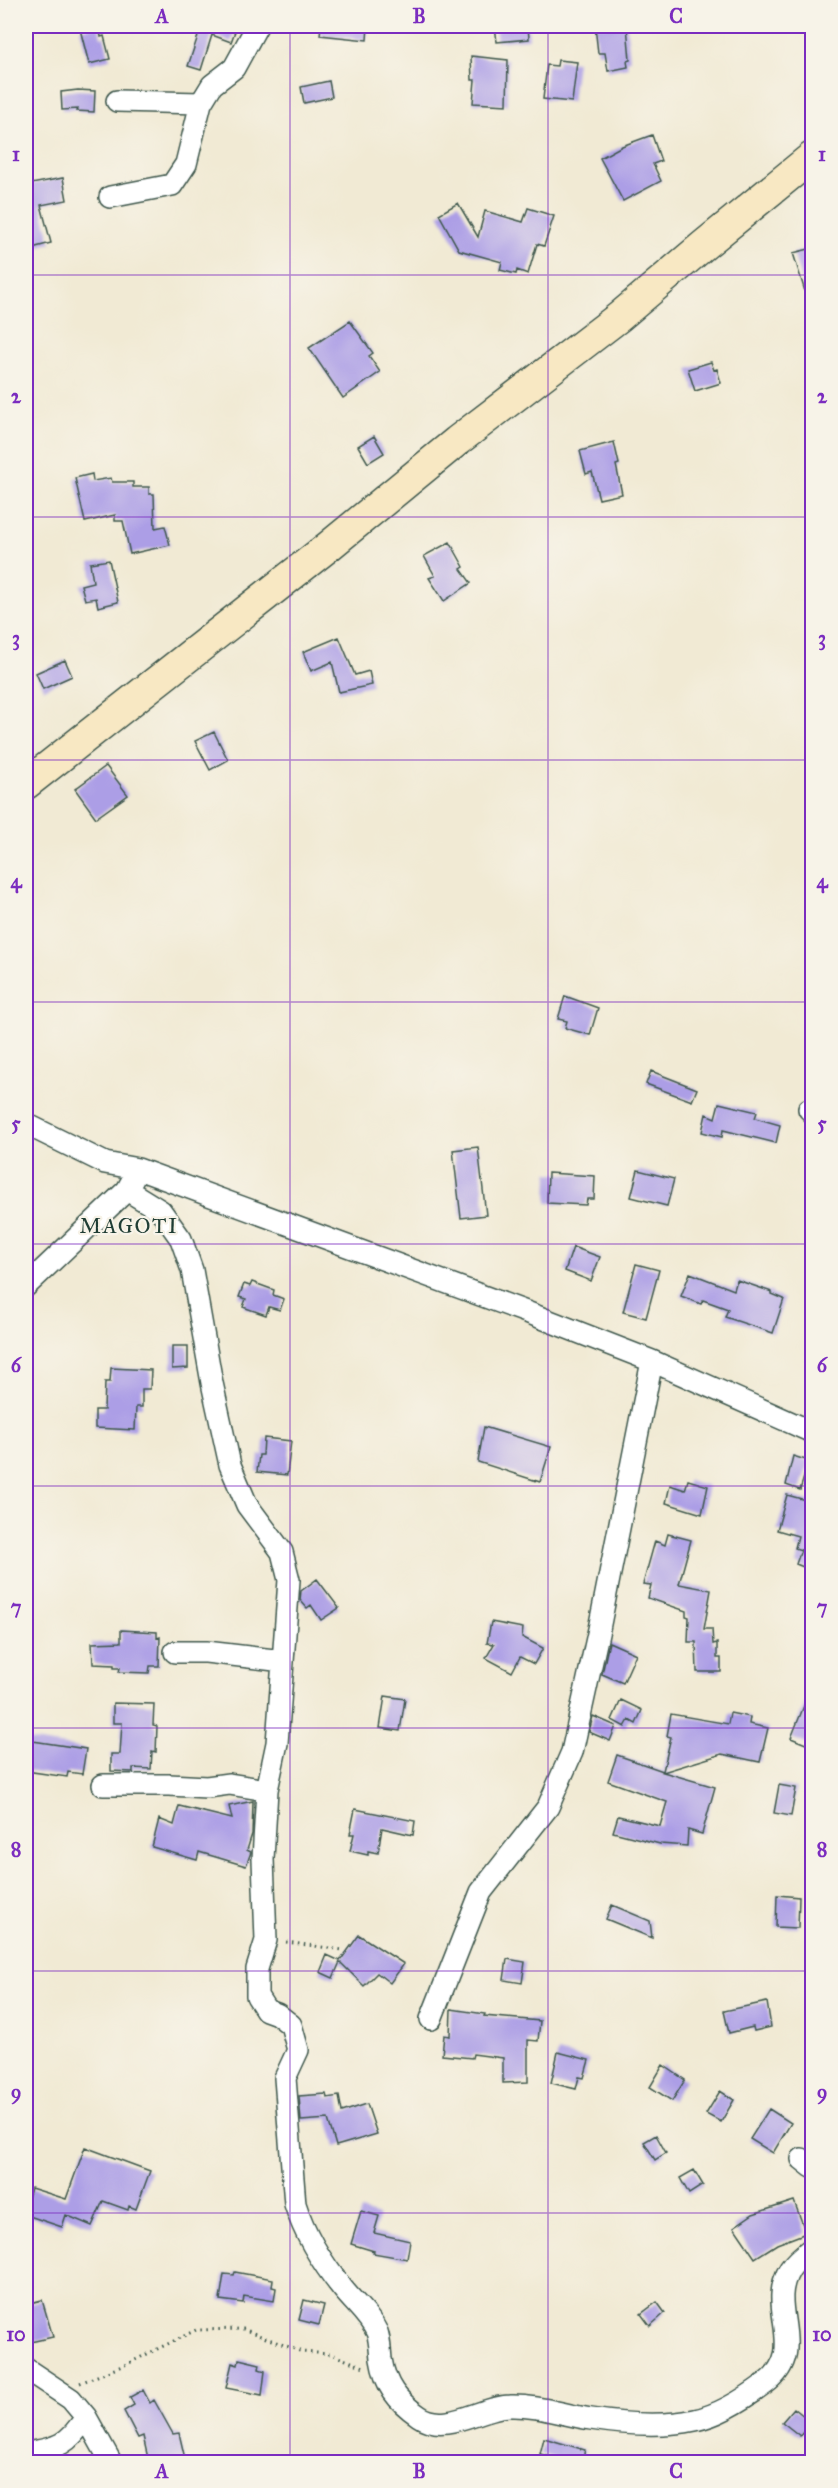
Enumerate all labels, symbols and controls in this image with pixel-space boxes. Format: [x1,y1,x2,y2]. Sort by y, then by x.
text: A [153,4,169,28]
text: B [412,4,426,28]
text: C [669,4,683,28]
text: 1 [12,142,20,166]
text: 1 [818,142,826,166]
text: 2 [11,384,22,408]
text: 2 [817,384,828,408]
text: 3 [12,626,20,651]
text: 3 [818,626,826,651]
text: 4 [10,869,22,894]
text: 4 [816,869,828,894]
text: 5 [11,1111,21,1135]
text: 5 [817,1111,827,1135]
district label: MAGOTI [80,1213,179,1239]
text: 6 [11,1353,23,1377]
text: 6 [817,1353,829,1377]
text: 7 [11,1595,22,1619]
text: 7 [817,1595,828,1619]
text: 8 [11,1837,21,1861]
text: 8 [817,1837,827,1861]
text: 9 [11,2080,21,2105]
text: 9 [817,2080,827,2105]
text: 10 [6,2322,26,2346]
text: 10 [812,2322,832,2346]
text: A [153,2459,169,2483]
text: B [412,2459,426,2483]
text: C [669,2459,683,2483]

